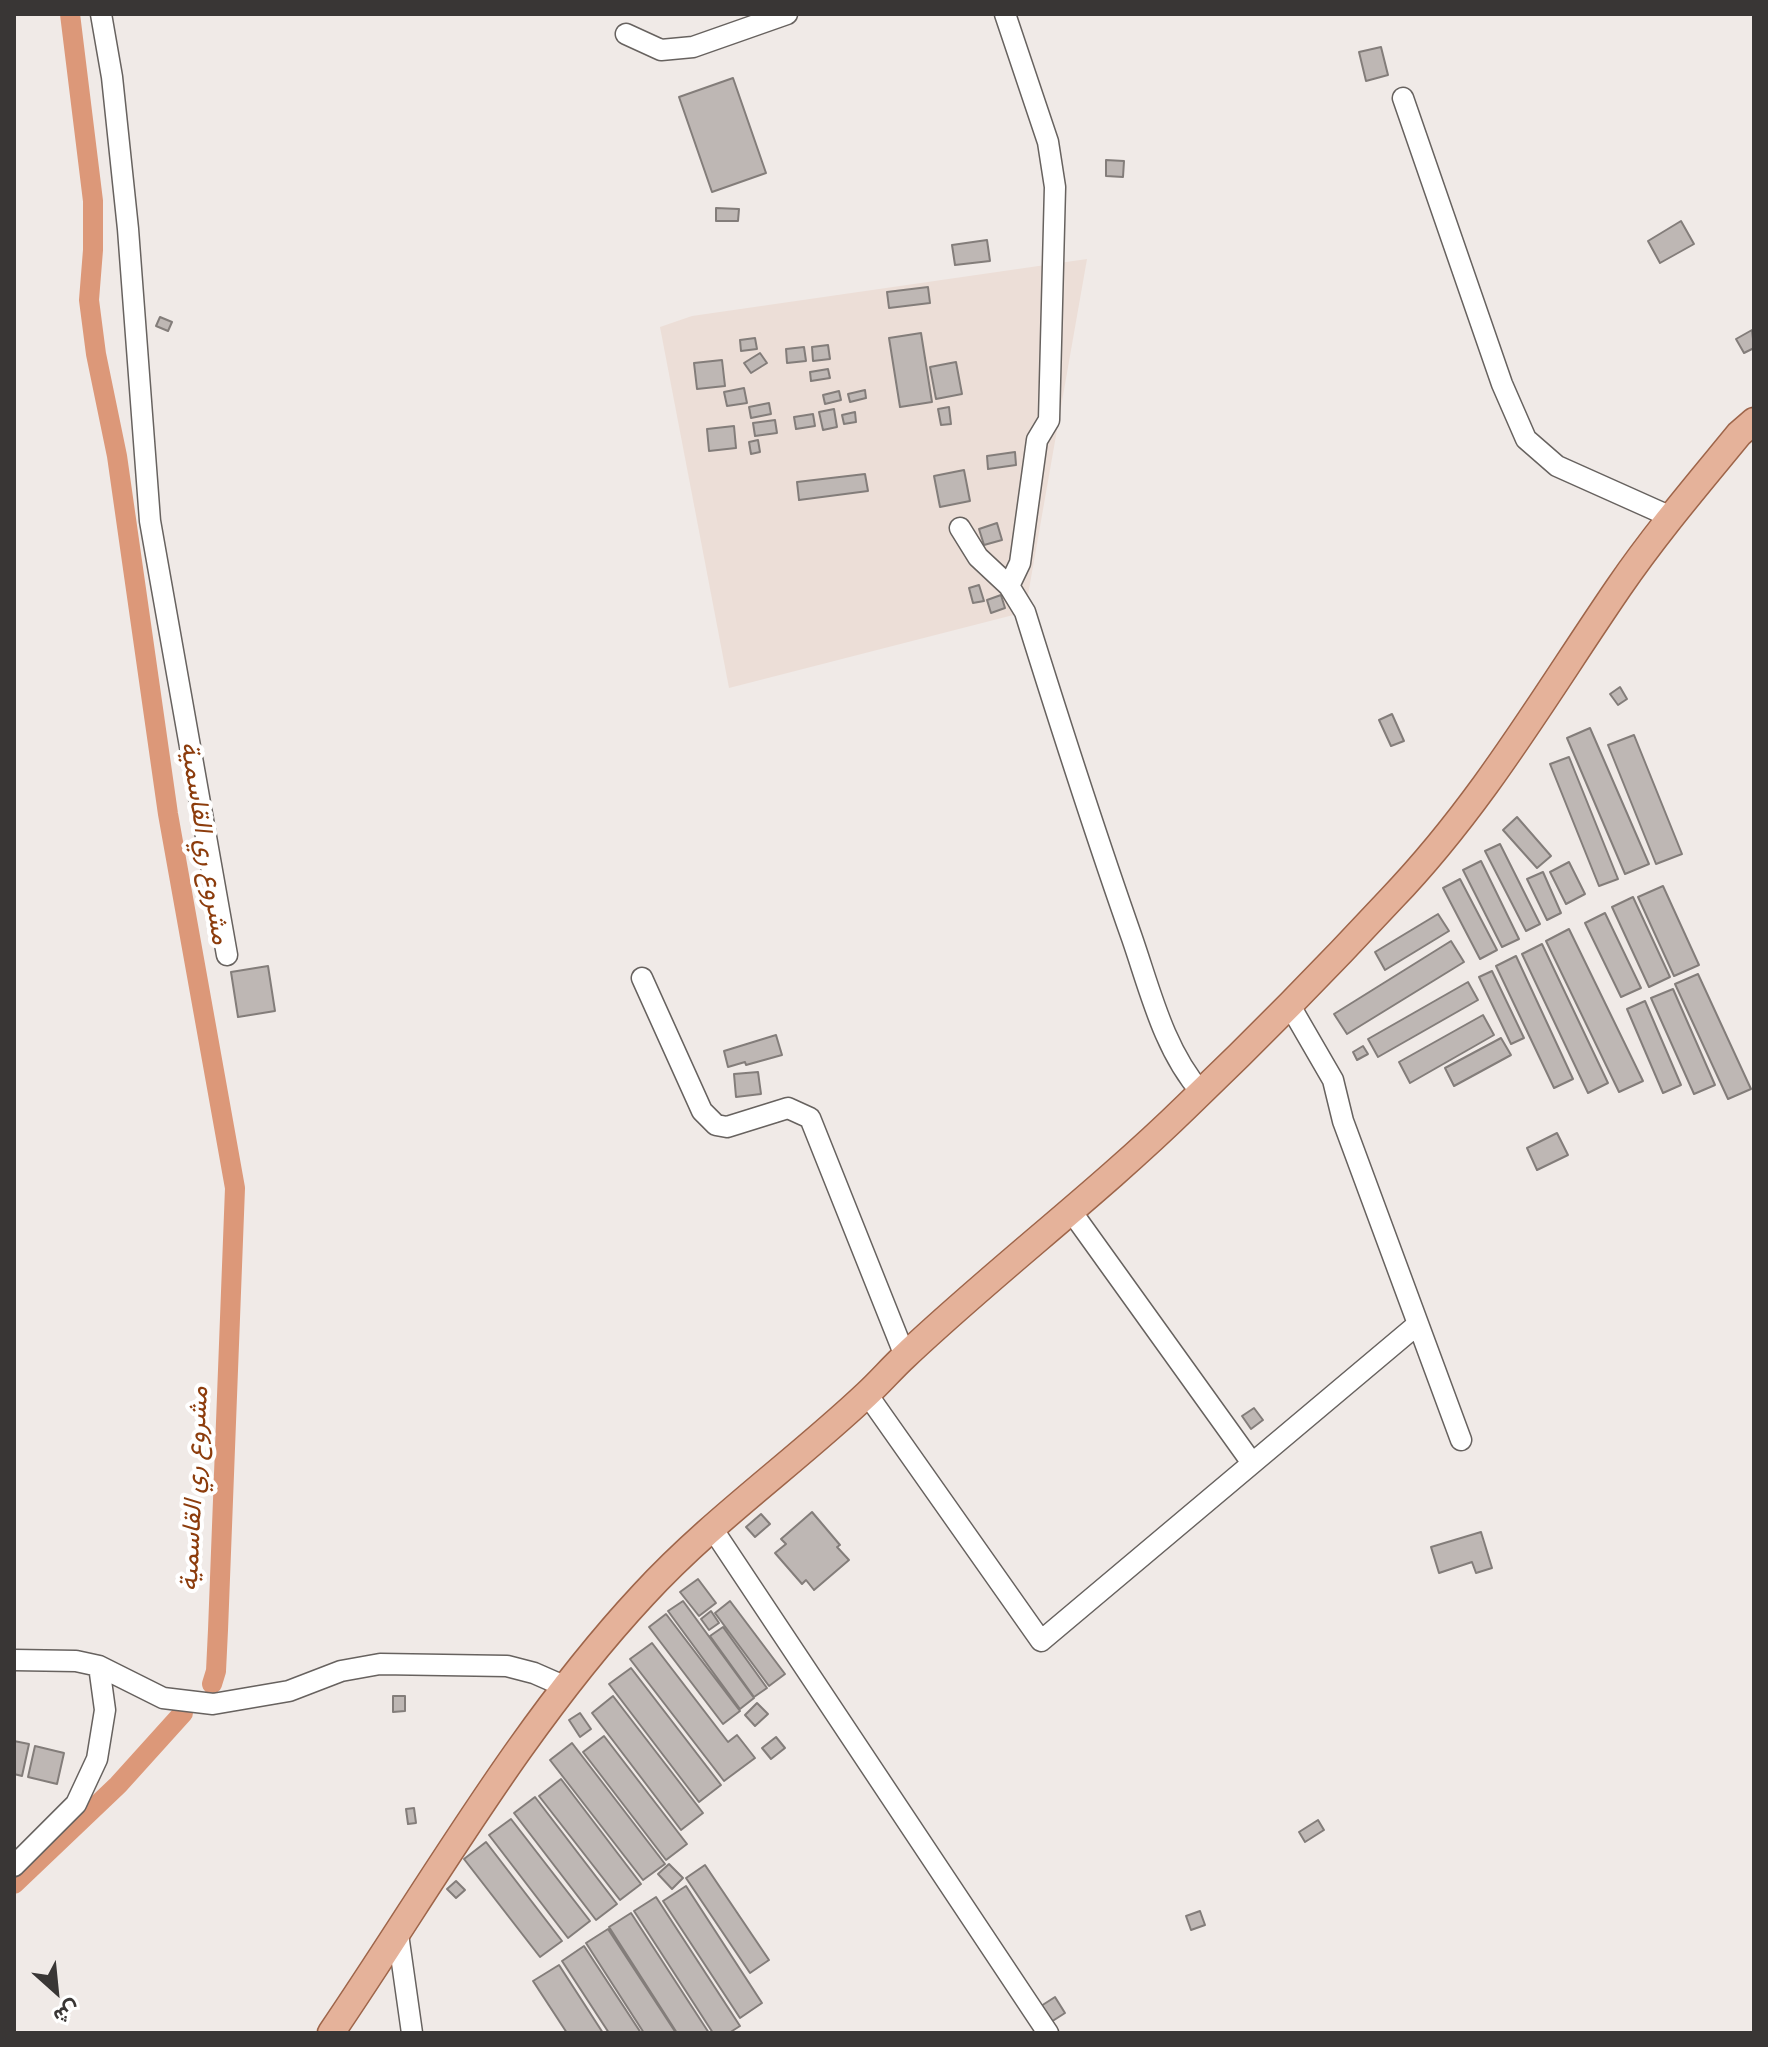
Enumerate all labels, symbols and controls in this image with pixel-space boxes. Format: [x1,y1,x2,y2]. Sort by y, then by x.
water label: مشروع ري القاسمية [173,739,235,947]
water label: مشروع ري القاسمية [174,1386,216,1592]
north arrow [16,1951,96,2031]
text: ش [50,1996,85,2030]

